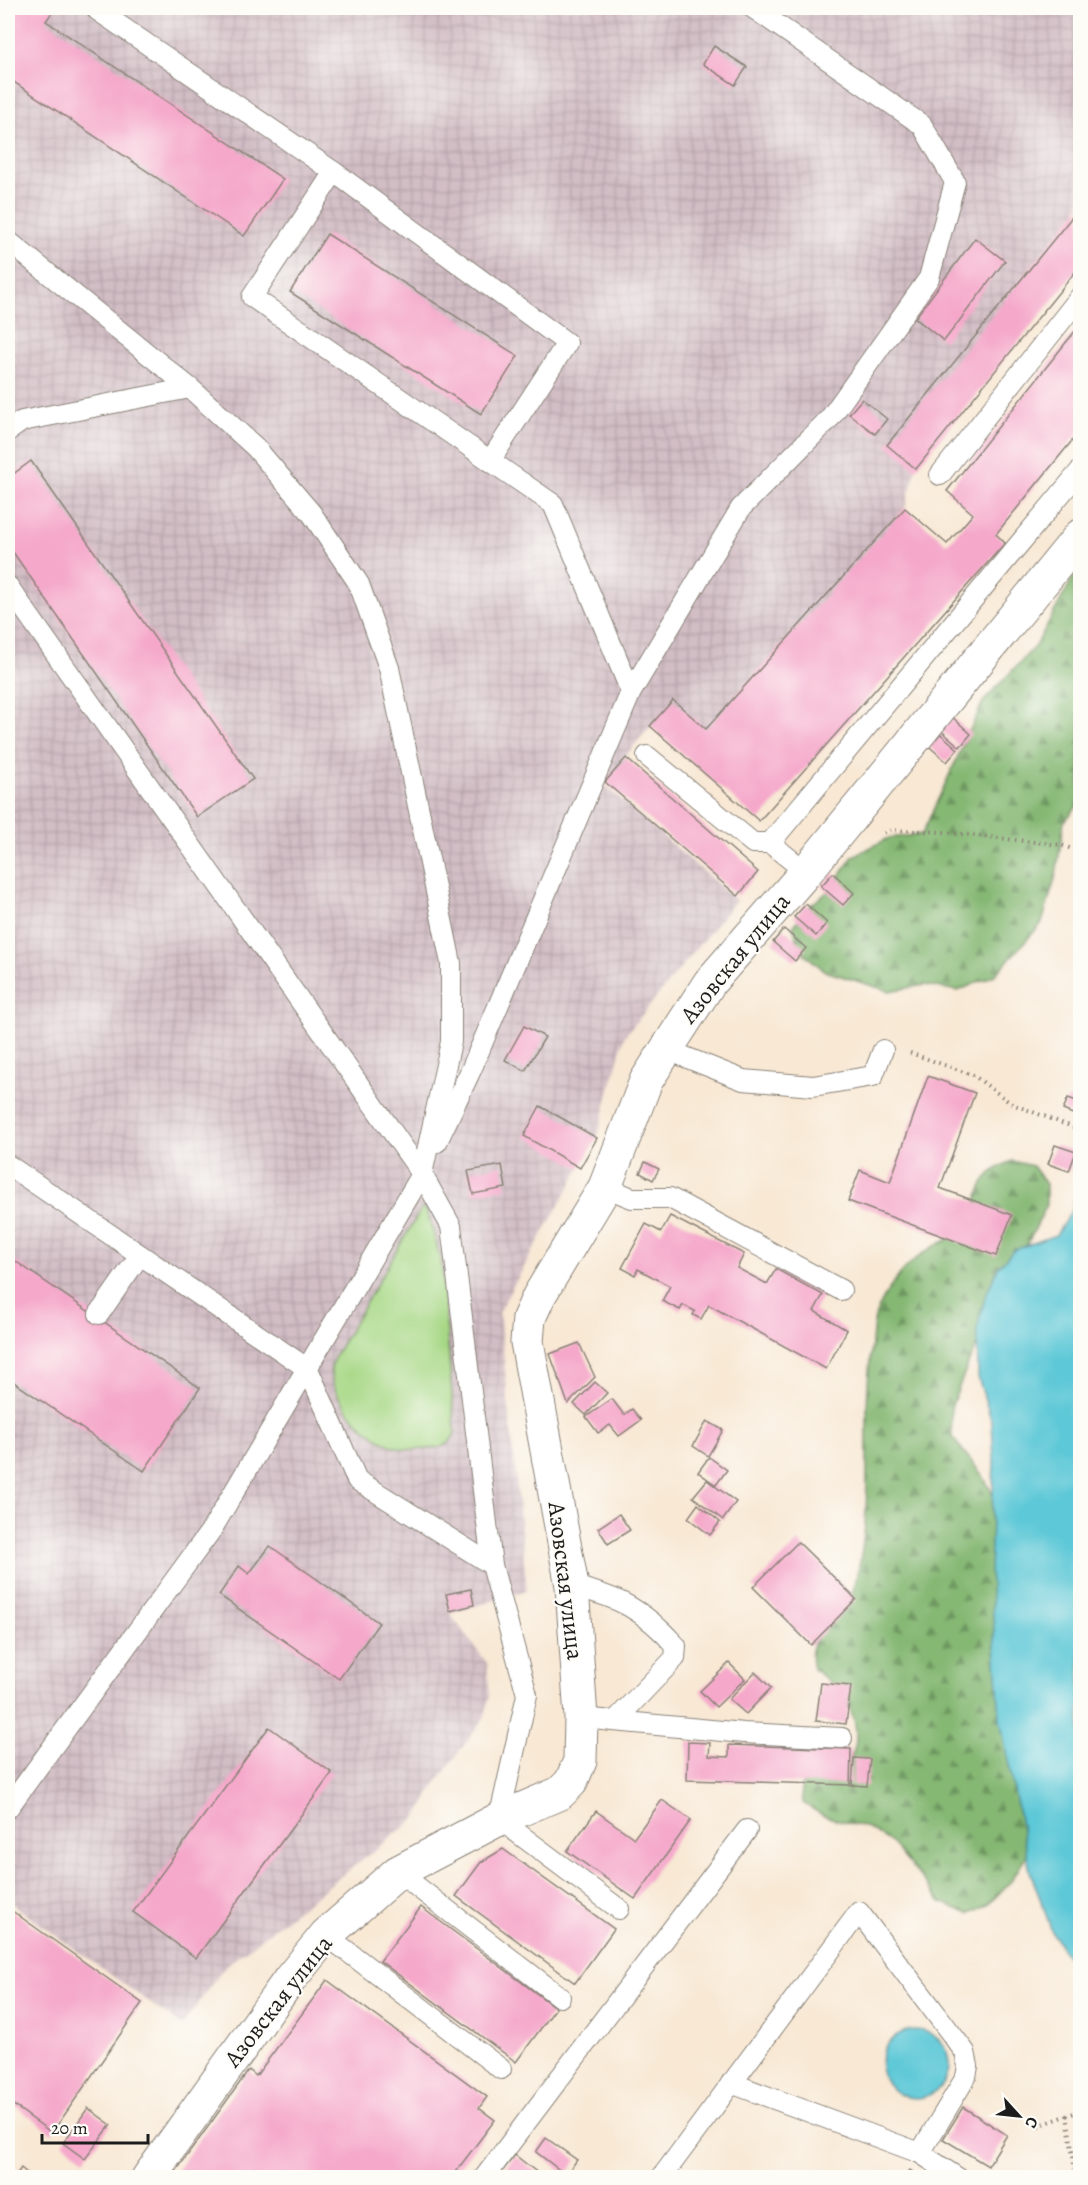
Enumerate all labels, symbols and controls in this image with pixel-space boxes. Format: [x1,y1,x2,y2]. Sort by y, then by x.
street label: Азовская улица [672,886,797,1031]
street label: Азовская улица [540,1499,592,1662]
street label: Азовская улица [216,1929,340,2074]
north arrow [989,2086,1049,2146]
scale bar [42,2107,148,2145]
text: С [1019,2113,1044,2132]
text: 20 m [51,2116,88,2140]

